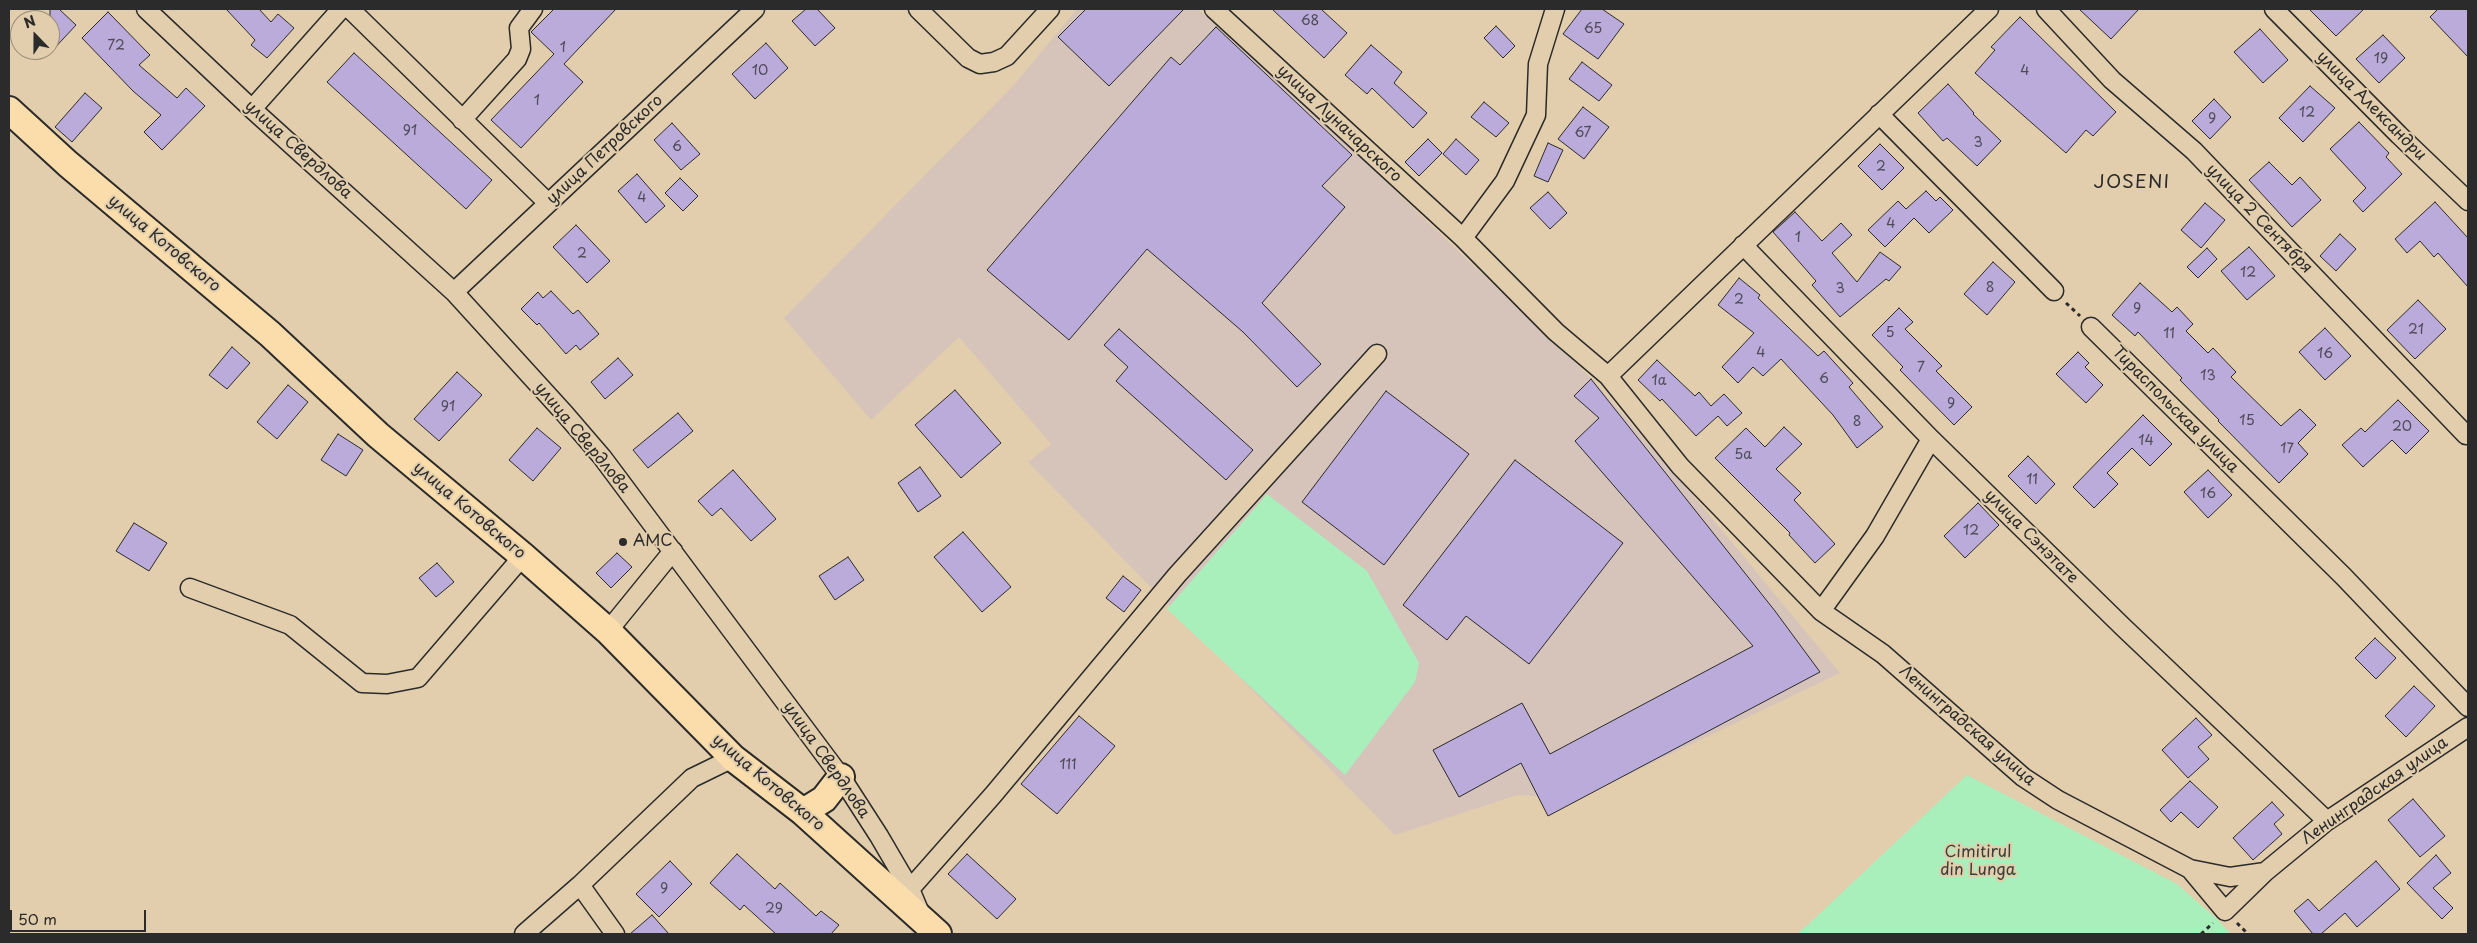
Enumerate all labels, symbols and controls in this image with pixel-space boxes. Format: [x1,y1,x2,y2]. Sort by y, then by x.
north arrow [10,10,60,60]
text: N [20,10,39,33]
house number: 68 [1301,13,1319,29]
house number: 65 [1584,21,1602,37]
house number: 72 [107,38,125,54]
house number: 1 [560,40,566,56]
street label: улица Александри [2312,47,2430,165]
house number: 19 [2374,51,2388,67]
street label: улица Луначарского [1273,61,1405,187]
house number: 10 [752,63,768,79]
house number: 4 [2020,63,2030,79]
street label: улица Петровского [543,91,667,209]
house number: 1 [534,93,540,109]
street label: улица Свердлова [240,97,356,203]
house number: 12 [2299,105,2315,121]
house number: 9 [2208,111,2216,127]
house number: 91 [403,123,417,139]
house number: 67 [1574,125,1592,141]
house number: 3 [1973,135,1983,151]
house number: 6 [672,139,682,155]
house number: 2 [1876,159,1886,175]
street label: улица 2 Сентября [2202,160,2316,278]
district label: JOSENI [2093,172,2171,194]
house number: 4 [637,190,647,206]
street label: улица Котовского [104,191,224,297]
house number: 4 [1886,216,1896,232]
house number: 1 [1795,230,1801,246]
house number: 2 [577,246,587,262]
house number: 12 [2240,265,2256,281]
house number: 8 [1986,280,1994,296]
house number: 3 [1835,281,1845,297]
house number: 2 [1734,292,1744,308]
house number: 9 [2133,301,2141,317]
house number: 21 [2408,322,2424,338]
house number: 5 [1885,325,1895,341]
house number: 11 [2163,326,2175,342]
street label: Тираспольская улица [2108,343,2242,477]
house number: 4 [1756,345,1766,361]
house number: 16 [2317,346,2333,362]
house number: 7 [1917,360,1925,376]
house number: 13 [2200,368,2216,384]
house number: 6 [1819,371,1829,387]
house number: 1а [1652,373,1666,389]
street label: улица Свердлова [530,379,634,497]
house number: 9 [1947,396,1955,412]
house number: 91 [441,399,455,415]
house number: 15 [2239,413,2255,429]
house number: 8 [1853,414,1861,430]
house number: 20 [2392,419,2412,435]
house number: 14 [2138,433,2154,449]
house number: 17 [2280,441,2294,457]
house number: 5а [1734,447,1752,463]
street label: улица Котовского [409,458,529,564]
house number: 11 [2026,472,2038,488]
street label: улица Сэнэтате [1980,486,2082,588]
house number: 16 [2200,486,2216,502]
house number: 12 [1963,523,1979,539]
place label: AMC [633,532,673,552]
marker: AMC [617,536,629,548]
street label: Ленинградская улица [1895,662,2039,790]
street label: улица Свердлова [778,698,874,822]
street label: улица Котовского [708,730,828,836]
street label: Ленинградская улица [2298,733,2452,849]
house number: 111 [1059,757,1077,773]
park label: Cimitirul din Lunga [1940,843,2016,881]
house number: 9 [660,881,668,897]
scale bar [12,900,149,932]
house number: 29 [765,901,783,917]
text: 50 m [18,907,57,930]

